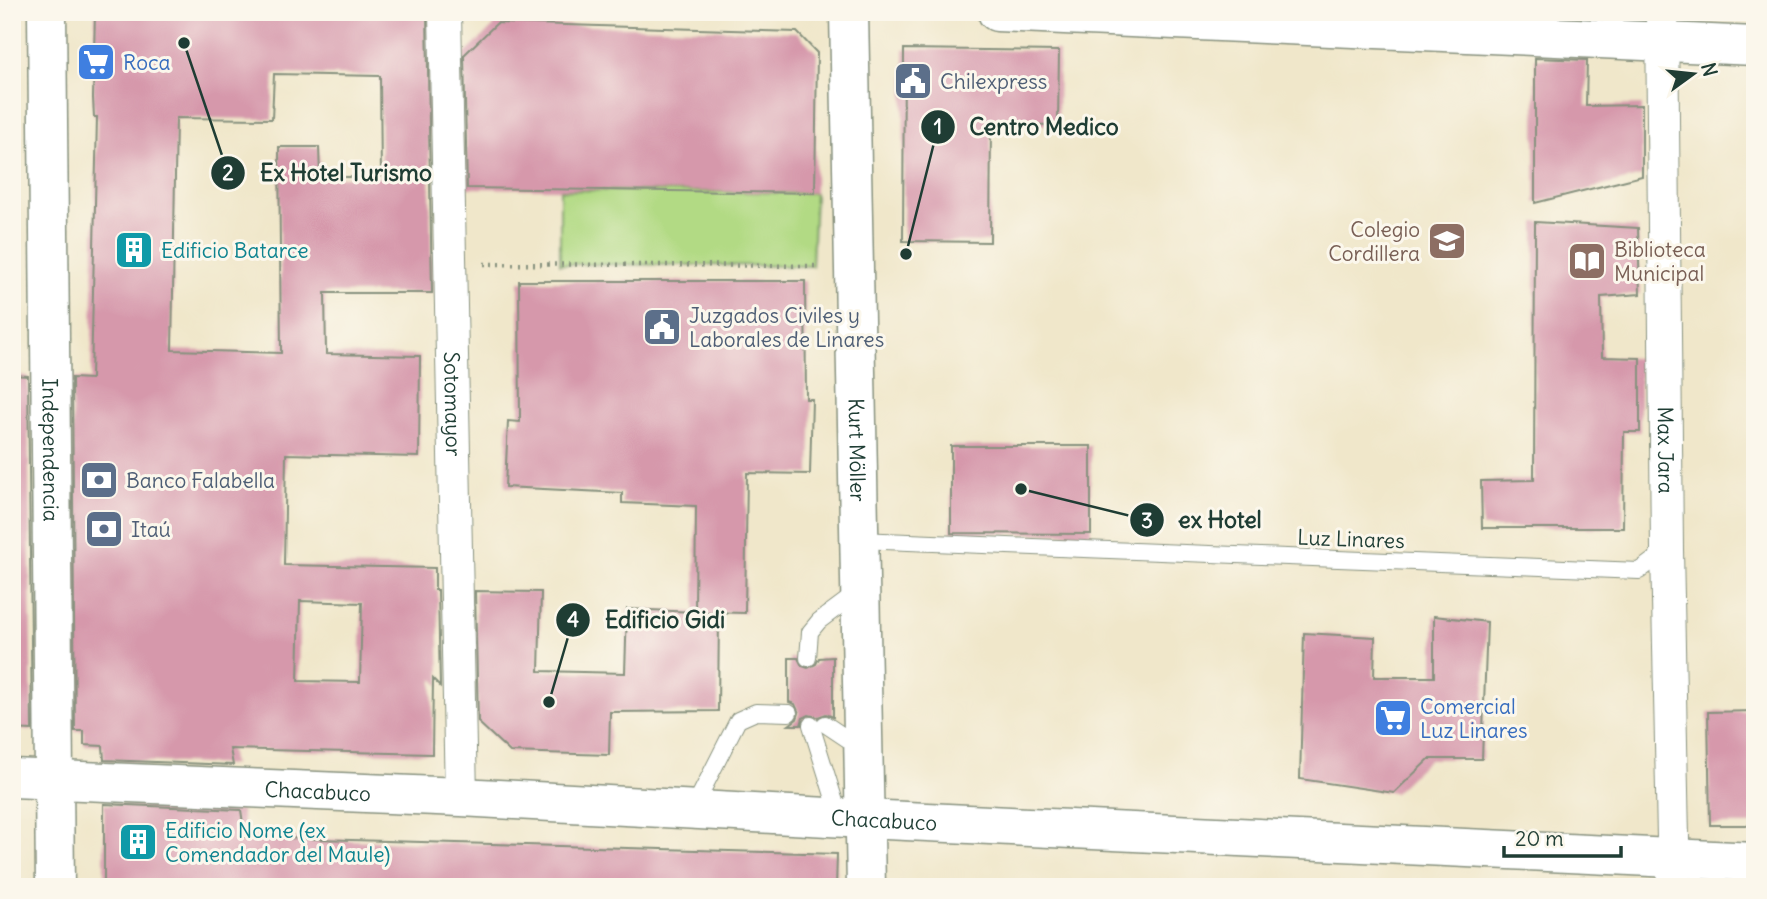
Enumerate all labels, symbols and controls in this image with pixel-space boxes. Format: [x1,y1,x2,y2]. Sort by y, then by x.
north arrow [1658,38,1728,108]
supermarket icon: Roca [75,41,117,83]
place label: Roca [123,49,171,76]
public building icon: Chilexpress [892,60,934,102]
text: N [1696,60,1723,79]
place label: Chilexpress [940,68,1047,95]
callout: Centro Medico [921,105,1133,149]
text: Centro Medico [969,112,1119,141]
text: 1 [934,113,942,140]
callout: Ex Hotel Turismo [211,151,446,195]
text: Ex Hotel Turismo [260,158,432,187]
text: 2 [222,159,234,186]
place label: Colegio Cordillera [1328,216,1420,267]
school or university icon: Colegio Cordillera [1426,220,1468,262]
building icon: Edificio Batarce [113,229,155,271]
place label: Biblioteca Municipal [1614,236,1706,287]
place label: Edificio Batarce [161,237,309,264]
library icon: Biblioteca Municipal [1566,240,1608,282]
place label: Juzgados Civiles y Laborales de Linares [689,302,884,353]
public building icon: Juzgados Civiles y Laborales de Linares [641,306,683,348]
street label: Sotomayor [438,351,468,457]
street label: Independencia [37,378,65,522]
street label: Kurt Möller [843,398,872,502]
street label: Max Jara [1652,406,1680,494]
bank icon: Banco Falabella [78,459,120,501]
place label: Banco Falabella [126,467,275,494]
callout: ex Hotel [1129,498,1276,542]
text: ex Hotel [1178,505,1262,534]
text: 3 [1141,507,1153,534]
bank icon: Itaú [83,508,125,550]
place label: Itaú [131,516,171,543]
street label: Luz Linares [1297,524,1405,554]
callout: Edificio Gidi [556,598,739,642]
text: Edificio Gidi [605,605,725,634]
text: 4 [567,606,579,633]
place label: Comercial Luz Linares [1420,693,1528,744]
supermarket icon: Comercial Luz Linares [1372,697,1414,739]
street label: Chacabuco [264,775,371,807]
street label: Chacabuco [830,804,938,836]
scale bar [1504,815,1622,859]
place label: Edificio Nome (ex Comendador del Maule) [165,817,390,868]
building icon: Edificio Nome (ex Comendador del Maule) [117,821,159,863]
text: 20 m [1515,825,1564,852]

